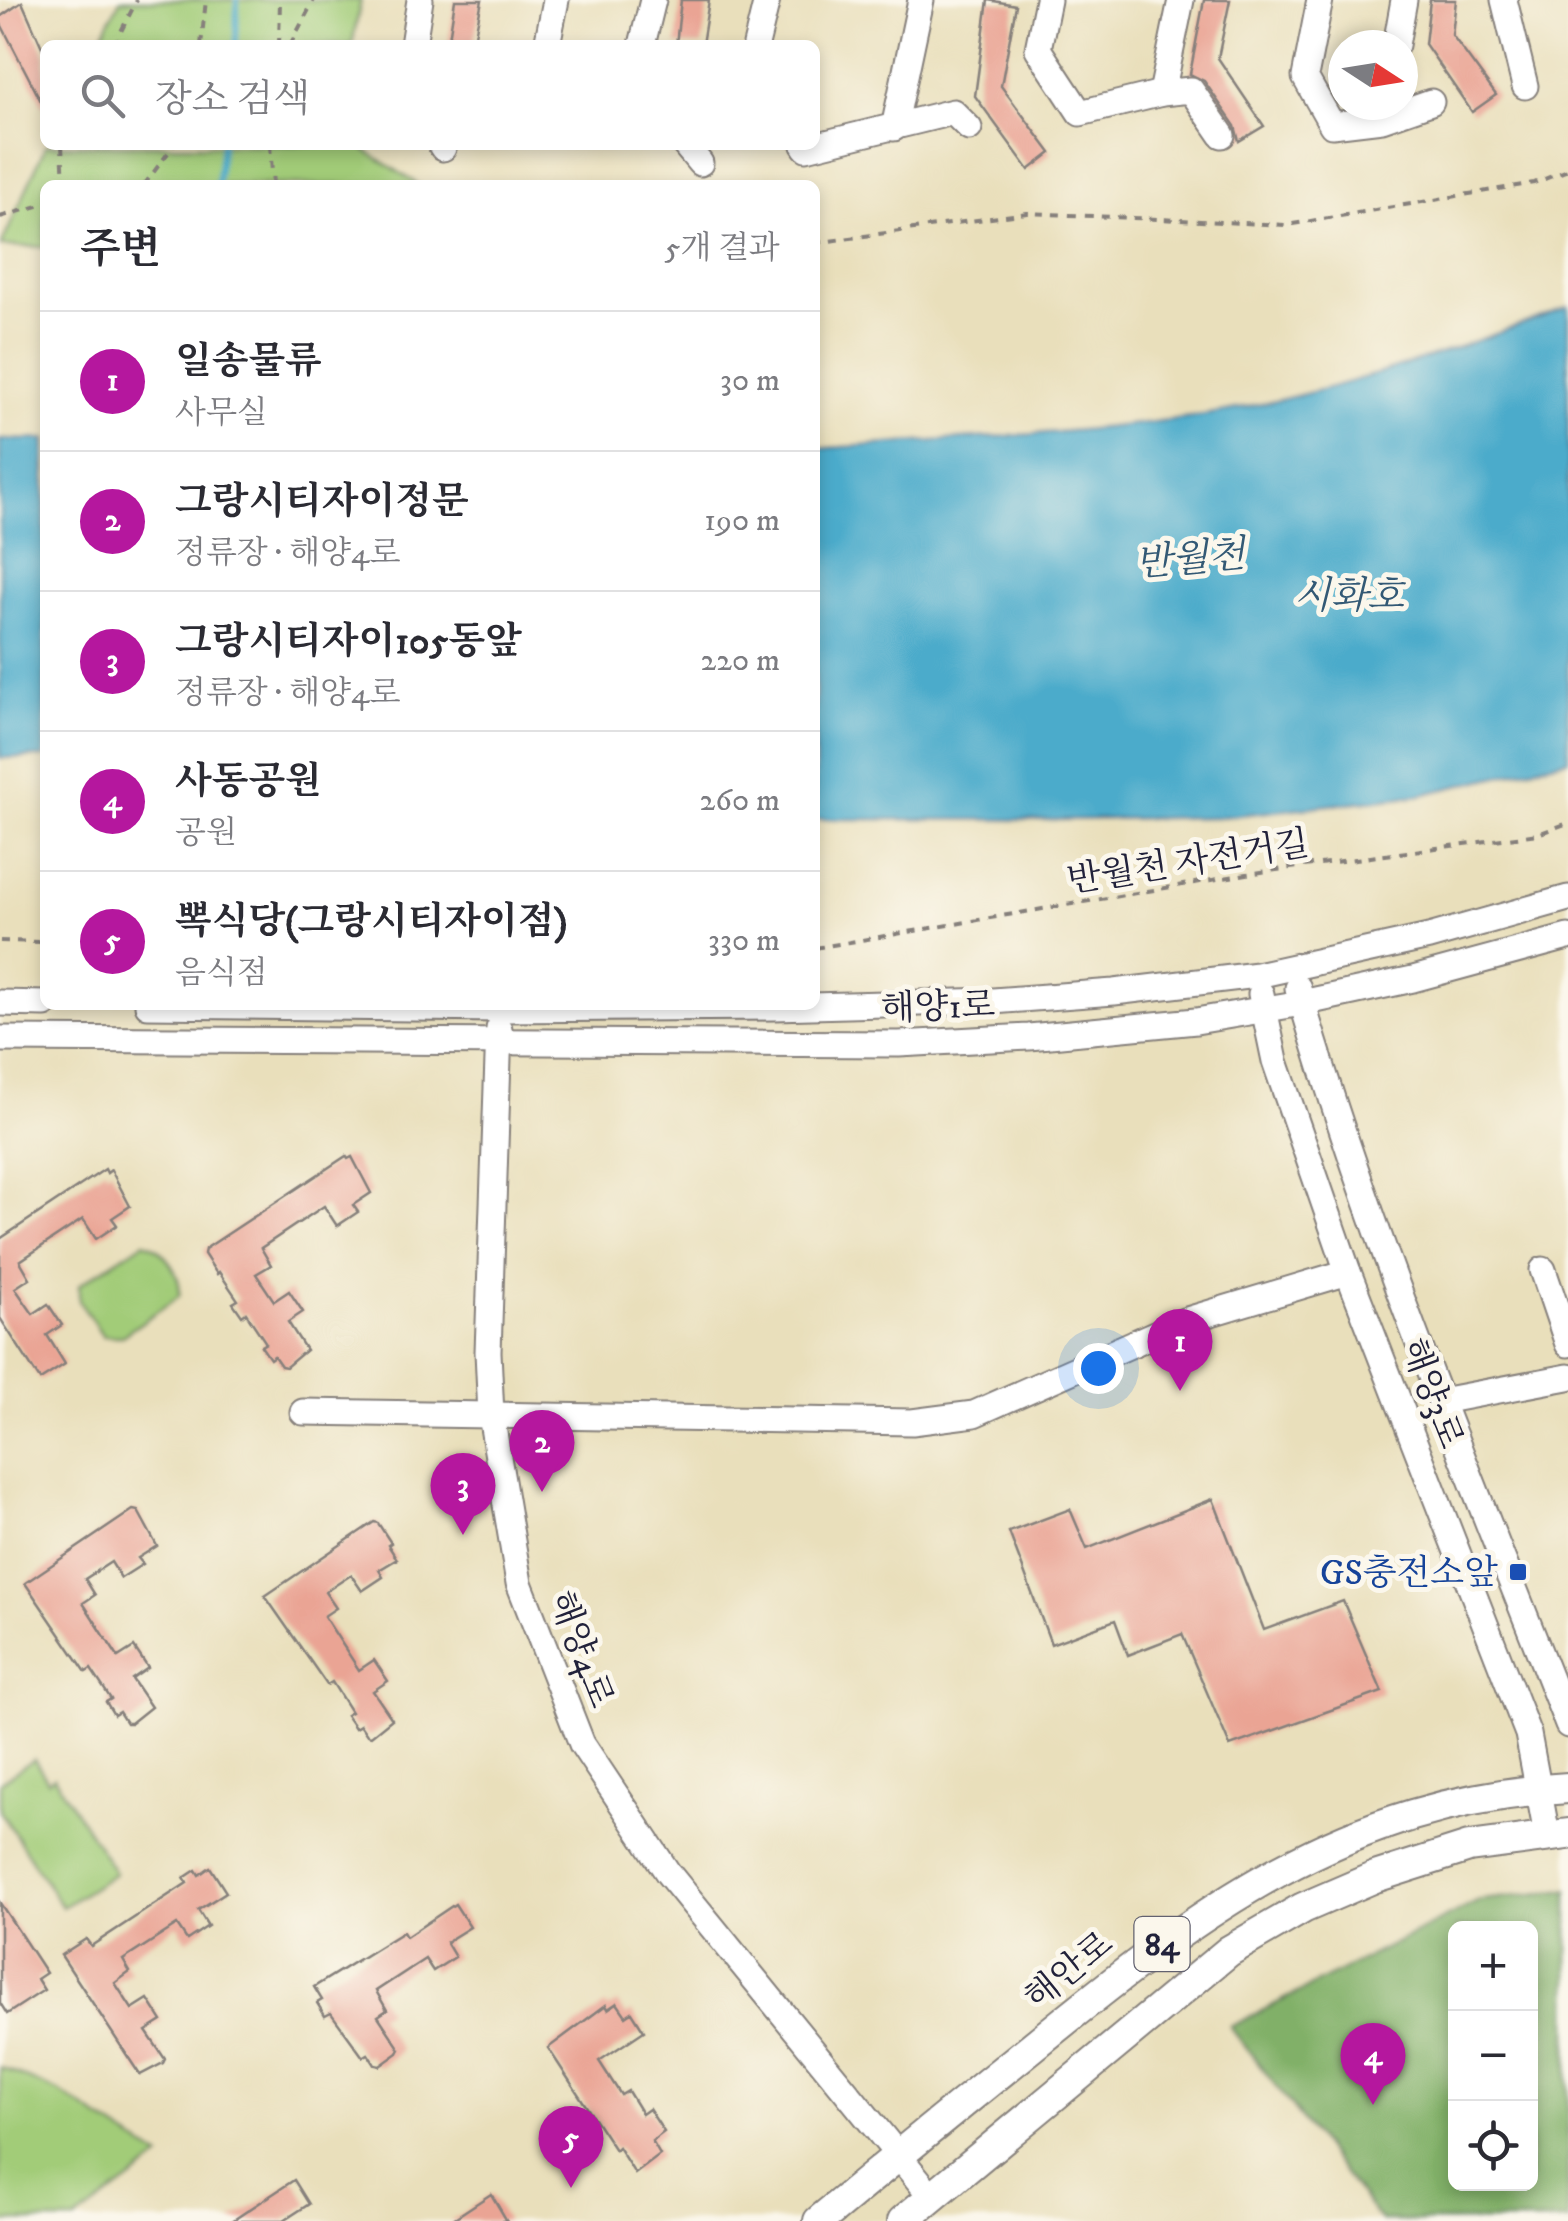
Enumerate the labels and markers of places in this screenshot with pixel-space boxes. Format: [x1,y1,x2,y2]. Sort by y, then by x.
pin: 1 [1148,1308,1212,1391]
pin: 2 [510,1410,574,1492]
pin: 3 [430,1452,496,1535]
place label: GS충전소앞 [1320,1552,1498,1596]
marker: GS충전소앞 [1507,1561,1529,1583]
pin: 4 [1340,2022,1406,2105]
pin: 5 [538,2106,604,2188]

